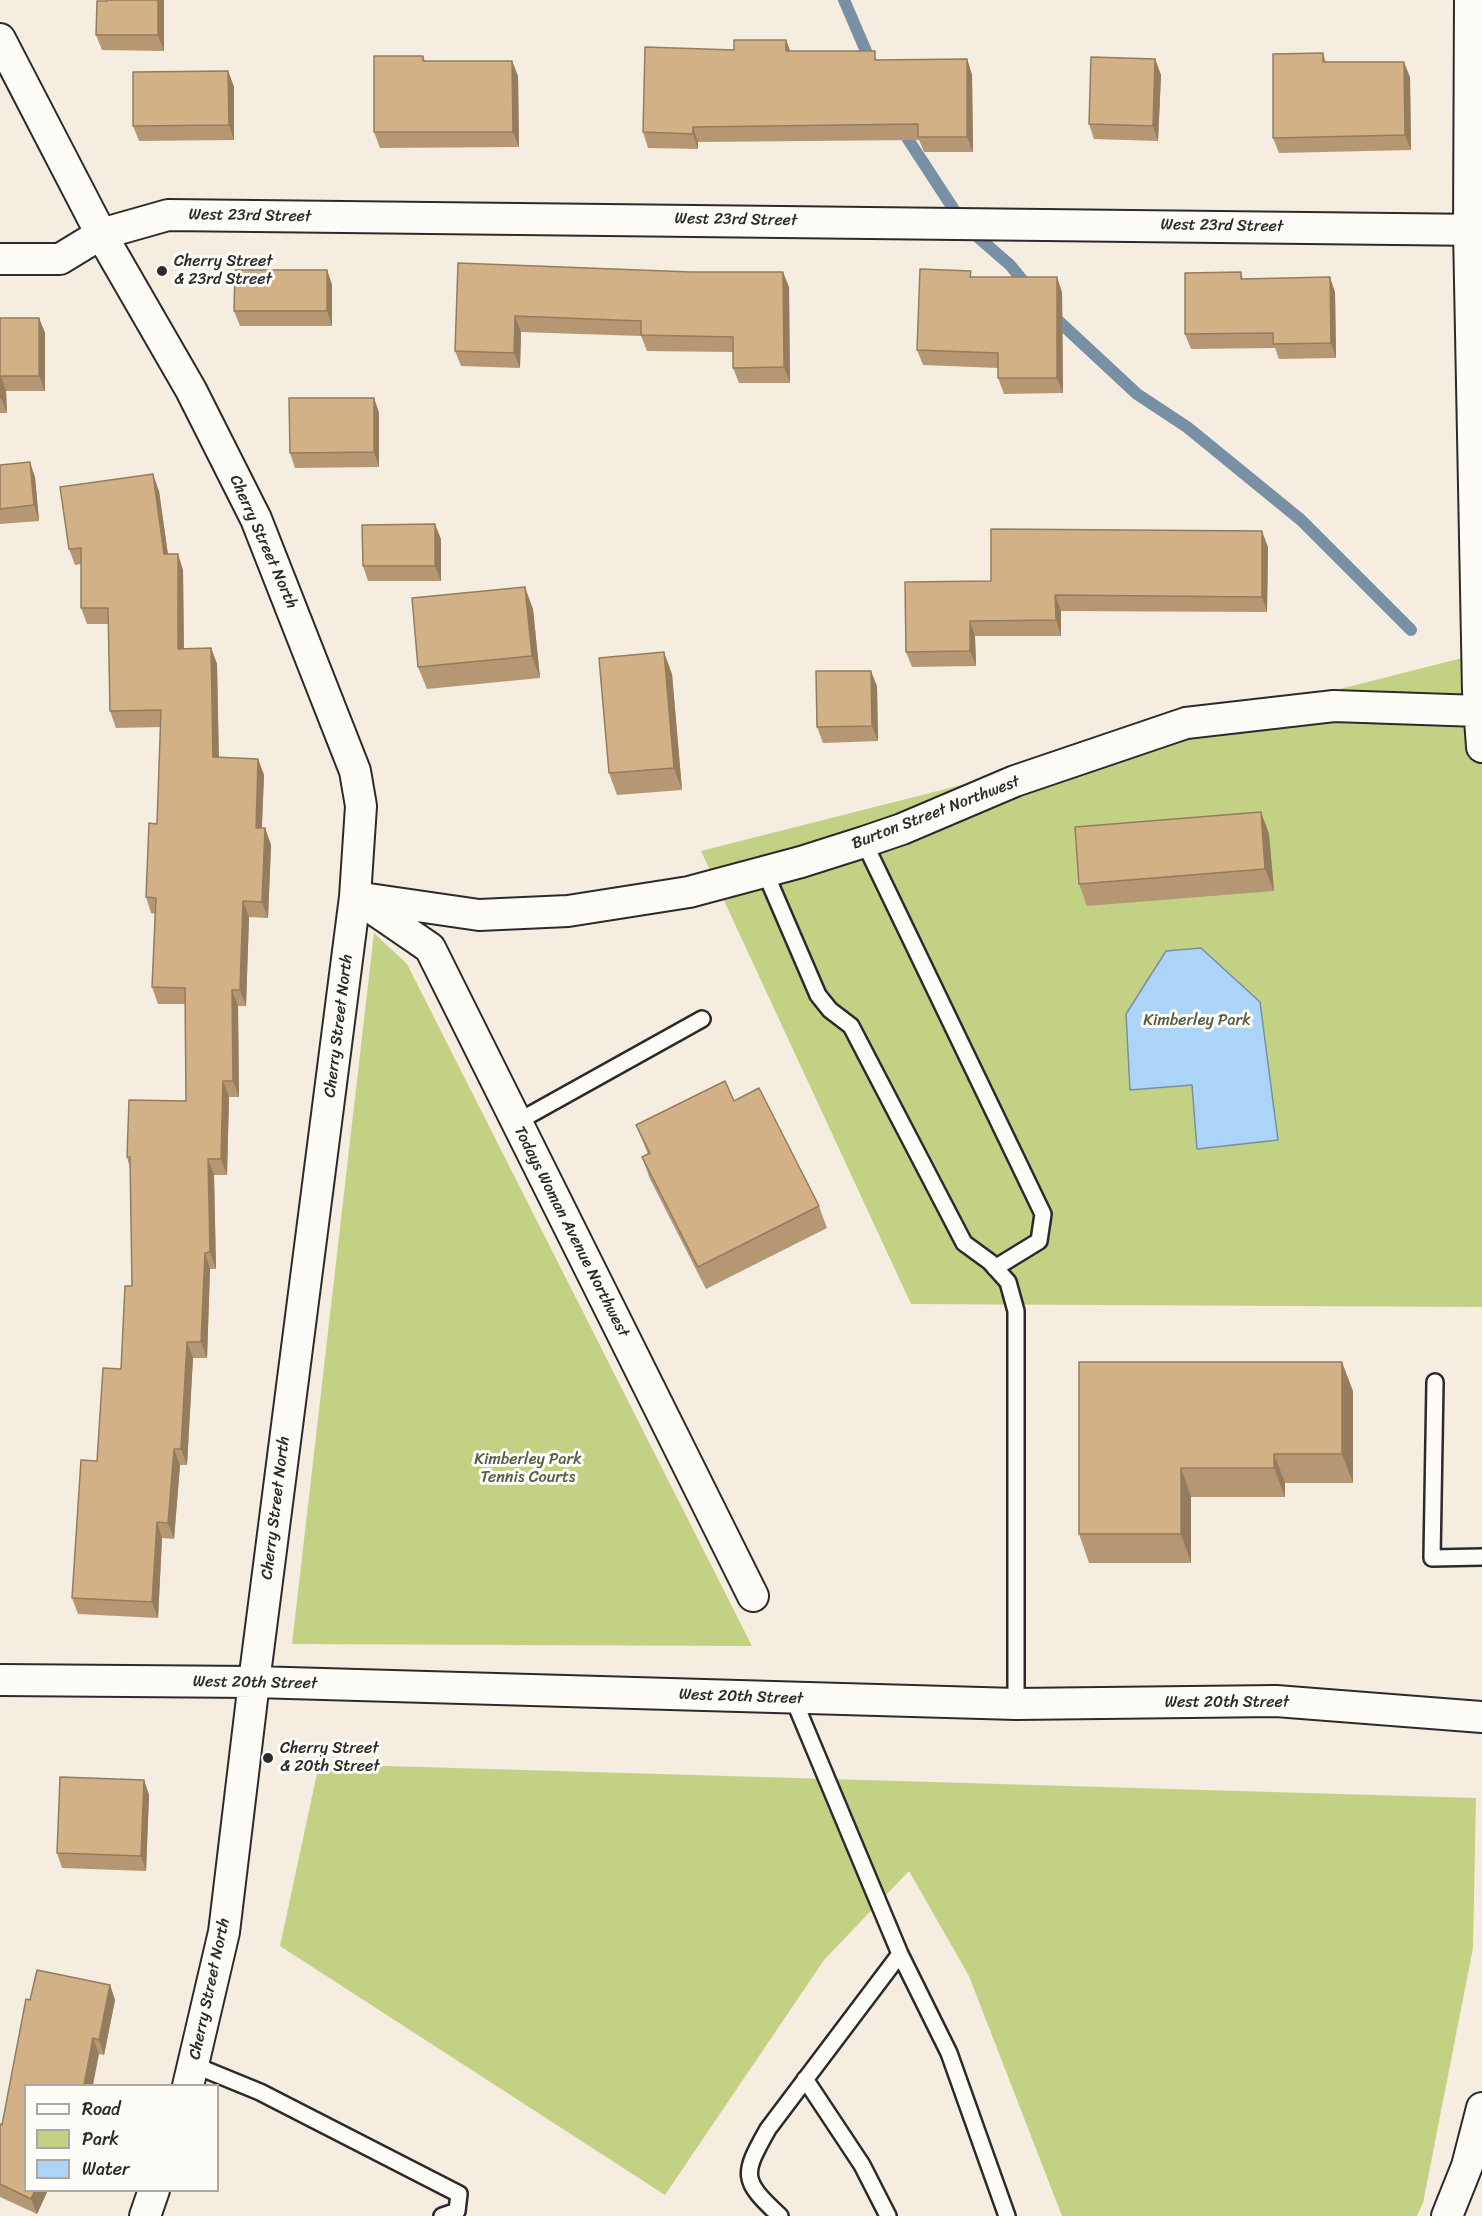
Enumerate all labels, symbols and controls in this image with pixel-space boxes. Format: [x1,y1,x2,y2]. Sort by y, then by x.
street label: West 23rd Street [188,205,312,227]
street label: West 23rd Street [674,209,798,231]
street label: West 23rd Street [1160,215,1284,237]
place label: Cherry Street & 23rd Street [174,252,273,290]
marker: Cherry Street & 23rd Street [155,264,169,278]
street label: Cherry Street North [225,472,301,612]
street label: Burton Street Northwest [849,772,1023,854]
street label: Cherry Street North [321,953,357,1099]
park label: Kimberley Park [1143,1011,1251,1031]
street label: Todays Woman Avenue Northwest [509,1123,633,1341]
street label: Cherry Street North [258,1435,294,1581]
park label: Kimberley Park Tennis Courts [474,1450,582,1488]
street label: West 20th Street [193,1672,317,1694]
street label: West 20th Street [678,1685,804,1709]
street label: West 20th Street [1165,1693,1289,1713]
place label: Cherry Street & 20th Street [280,1739,380,1777]
marker: Cherry Street & 20th Street [261,1751,275,1765]
street label: Cherry Street North [186,1917,234,2061]
legend [24,2084,219,2192]
text: Road [82,2093,121,2125]
text: Park [82,2123,119,2155]
text: Water [82,2153,129,2185]

